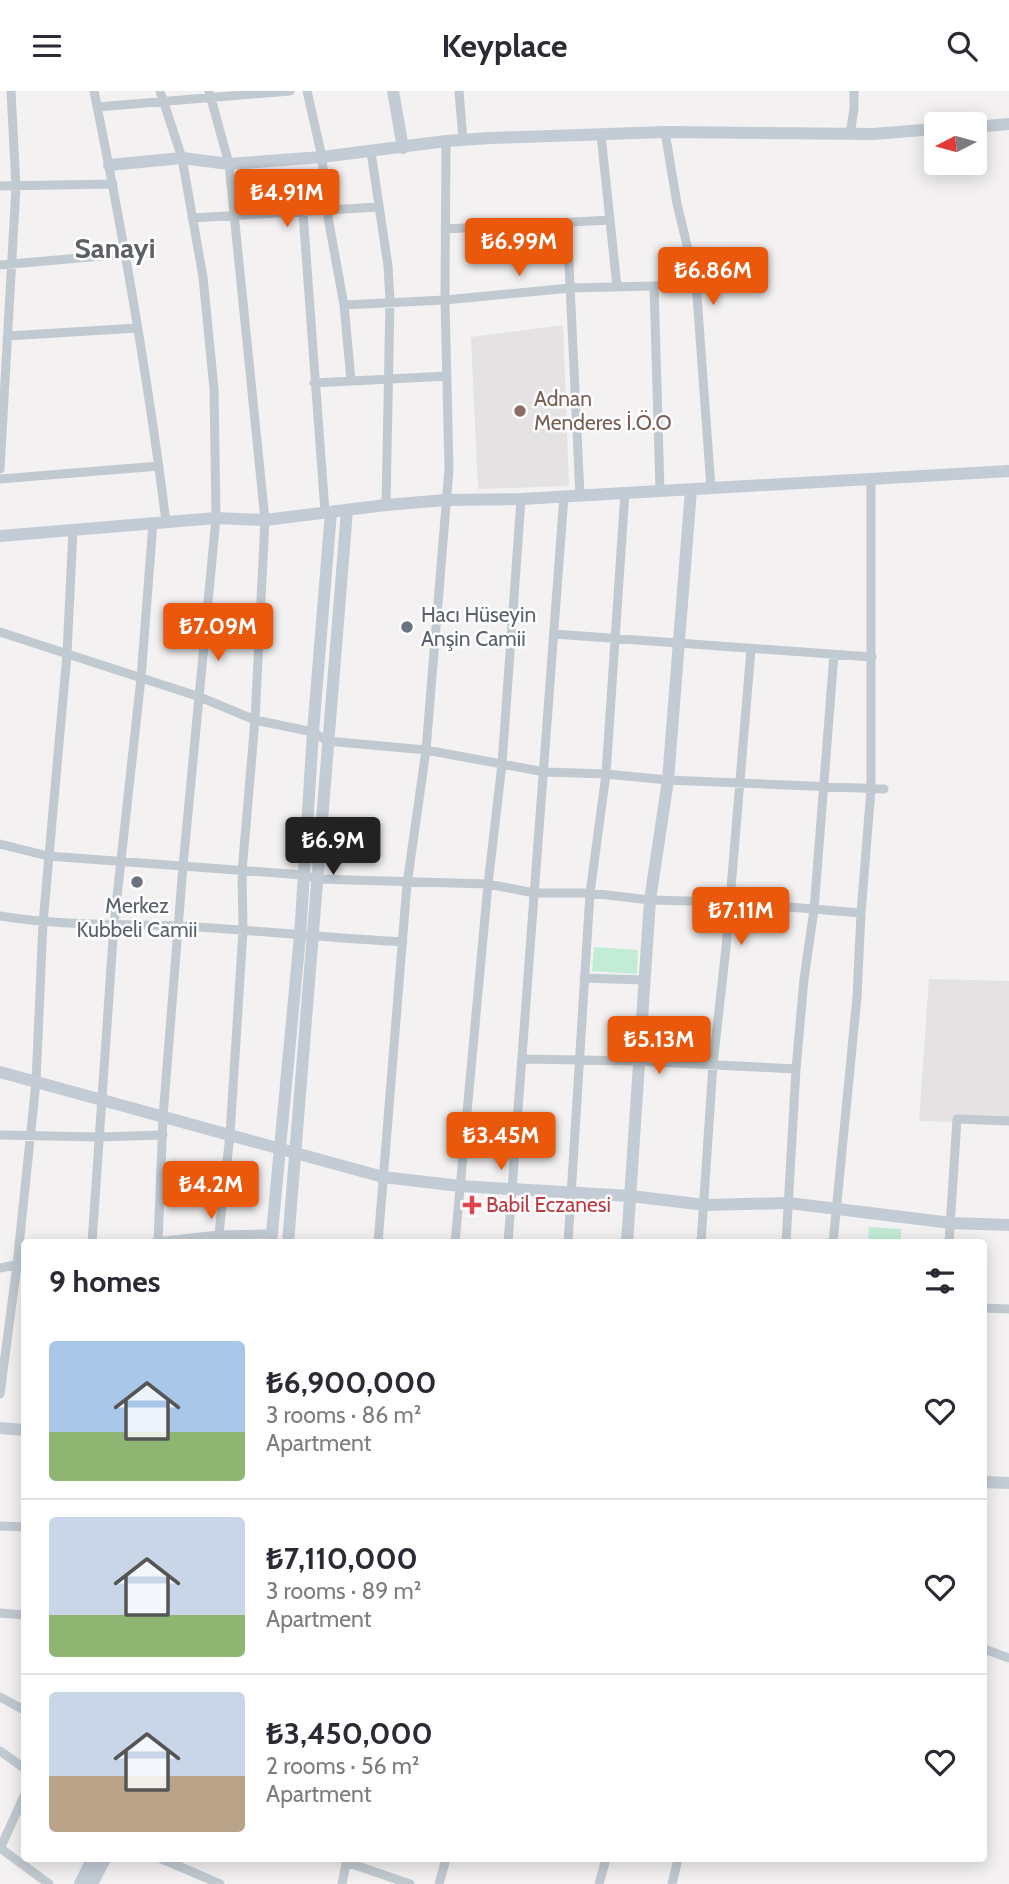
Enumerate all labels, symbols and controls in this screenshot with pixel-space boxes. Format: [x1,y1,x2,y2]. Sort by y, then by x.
text: Keyplace [442,26,567,65]
icon: menu [28,27,66,65]
icon: search [943,27,981,65]
north arrow [924,112,987,175]
map controls [924,112,987,175]
pin: ₺4.91M [230,169,344,229]
text: ₺4.91M [250,178,324,206]
pin: ₺6.99M [462,219,576,278]
text: ₺6.99M [481,227,557,255]
district label: Sanayi [75,231,155,265]
pin: ₺6.86M [656,247,770,307]
text: ₺6.86M [674,256,752,284]
place label: Adnan Menderes İ.Ö.O [534,386,672,435]
marker: Adnan Menderes İ.Ö.O [512,403,528,419]
place label: Hacı Hüseyin Anşin Camii [421,602,536,651]
pin: ₺7.09M [161,603,275,663]
text: ₺7.09M [179,612,257,640]
marker: Hacı Hüseyin Anşin Camii [399,619,415,635]
pin: ₺6.9M [284,817,382,877]
text: ₺6.9M [301,826,365,854]
marker: Merkez Kubbeli Camii [129,874,145,890]
pin: ₺7.11M [684,887,798,947]
place label: Merkez Kubbeli Camii [77,893,197,942]
text: ₺7.11M [708,896,774,924]
pin: ₺5.13M [602,1017,716,1076]
text: ₺5.13M [624,1025,694,1053]
pin: ₺3.45M [444,1112,558,1172]
text: ₺3.45M [463,1121,539,1149]
pin: ₺4.2M [162,1161,260,1221]
text: ₺4.2M [179,1170,243,1198]
place label: Babil Eczanesi [486,1192,611,1217]
marker: Babil Eczanesi [464,1197,480,1213]
icon: filters [921,1262,959,1300]
text: 9 homes [49,1263,160,1300]
text: ₺6,900,000 [266,1364,436,1401]
icon: home [105,1369,189,1453]
icon: heart [921,1392,959,1430]
text: 3 rooms · 86 m² [266,1401,421,1429]
text: Apartment [266,1429,371,1457]
text: ₺7,110,000 [266,1540,418,1577]
icon: home [105,1545,189,1629]
icon: heart [921,1568,959,1606]
text: 3 rooms · 89 m² [266,1577,421,1605]
text: Apartment [266,1605,371,1633]
text: ₺3,450,000 [266,1715,433,1752]
icon: home [105,1720,189,1804]
icon: heart [921,1743,959,1781]
text: 2 rooms · 56 m² [266,1752,420,1780]
text: Apartment [266,1780,371,1808]

